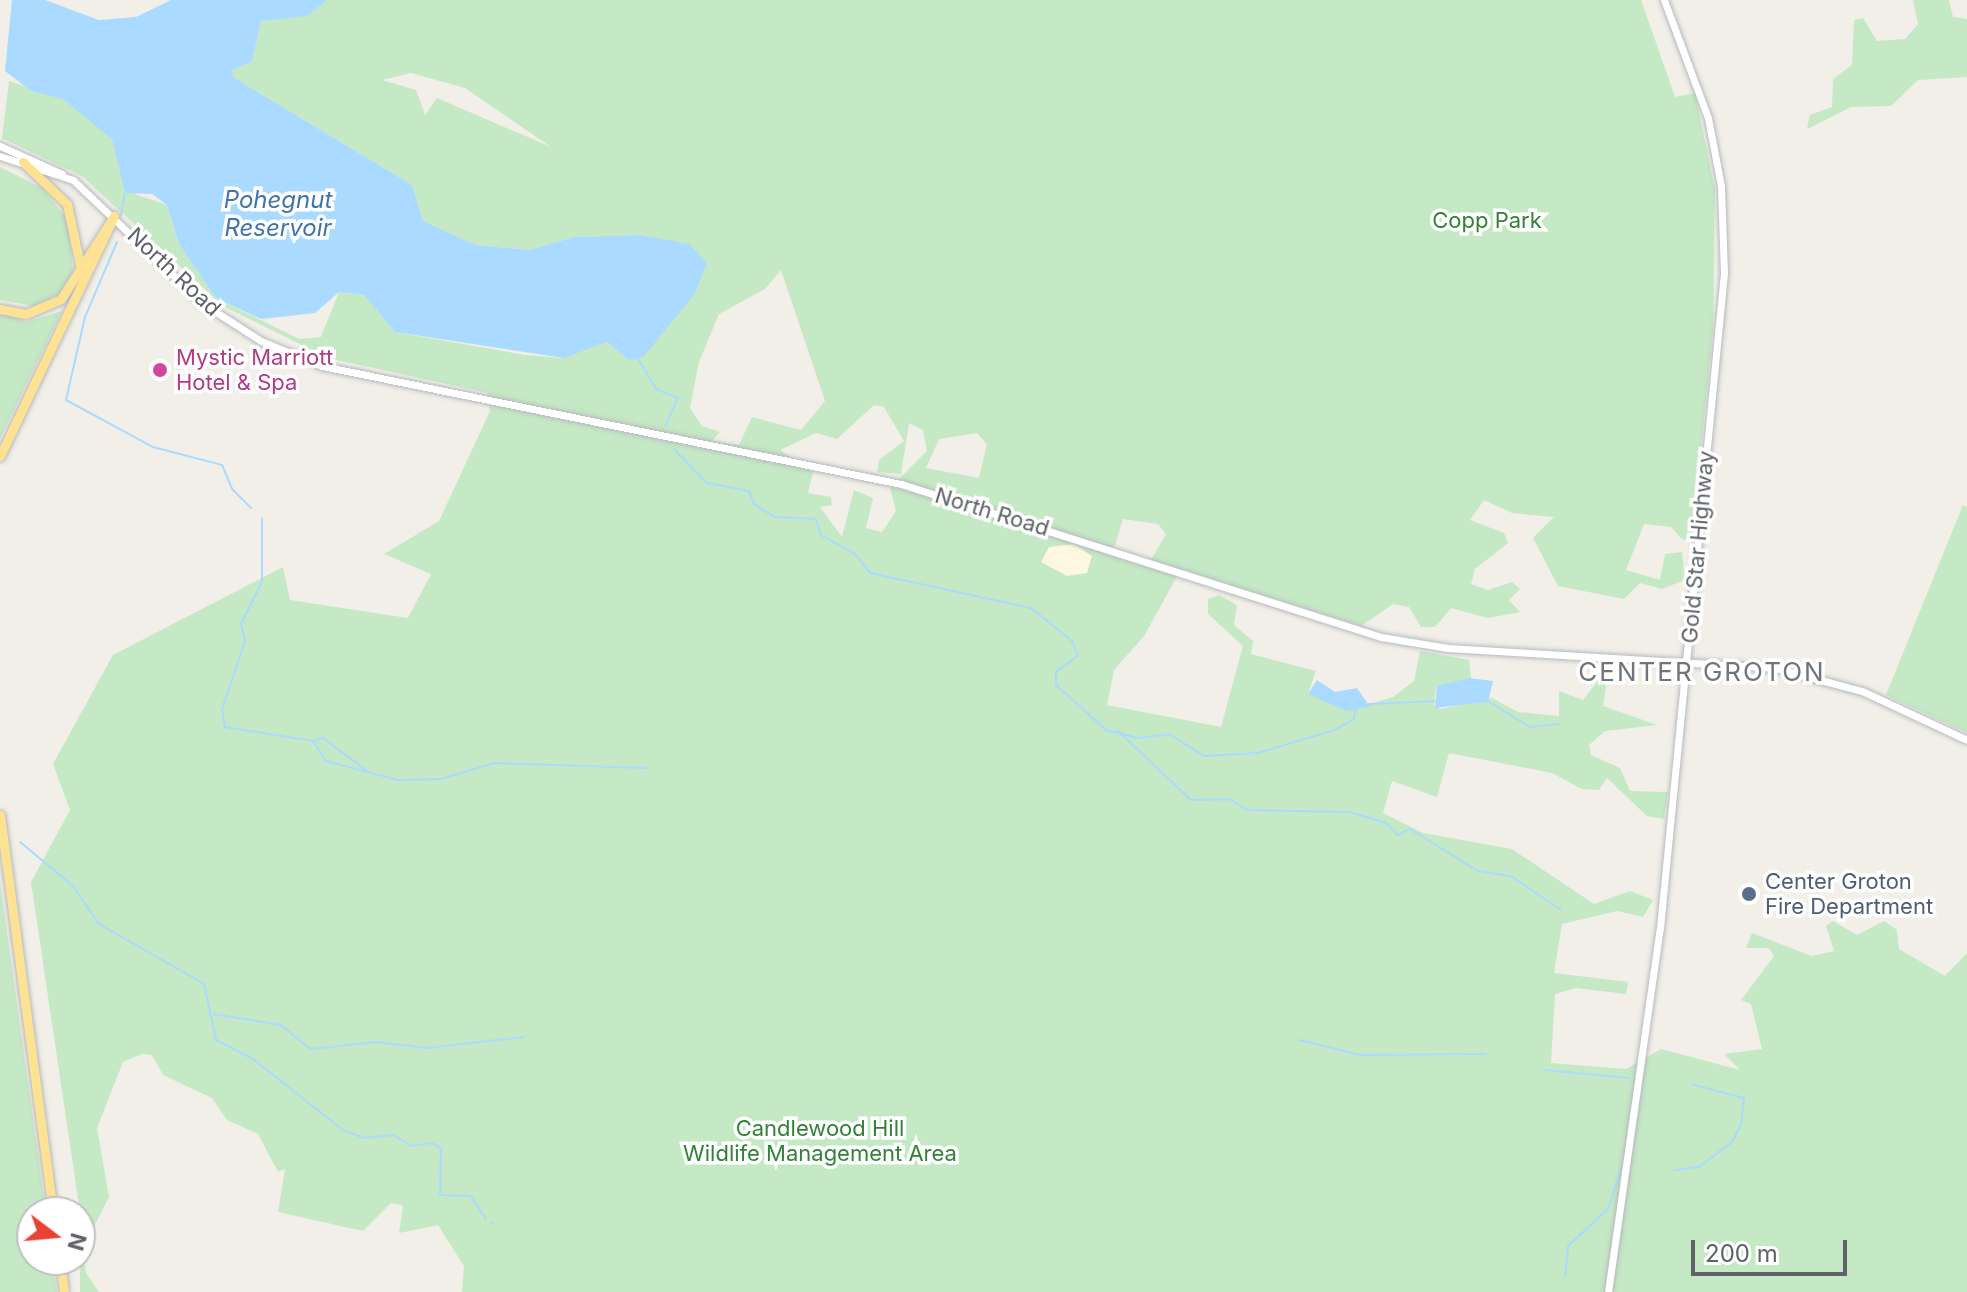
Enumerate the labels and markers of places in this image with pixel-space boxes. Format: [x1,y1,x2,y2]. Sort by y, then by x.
place label: Mystic Marriott Hotel & Spa [176,344,333,396]
marker: Mystic Marriott Hotel & Spa [151,361,169,379]
place label: Center Groton Fire Department [1765,868,1933,920]
marker: Center Groton Fire Department [1740,885,1758,903]

